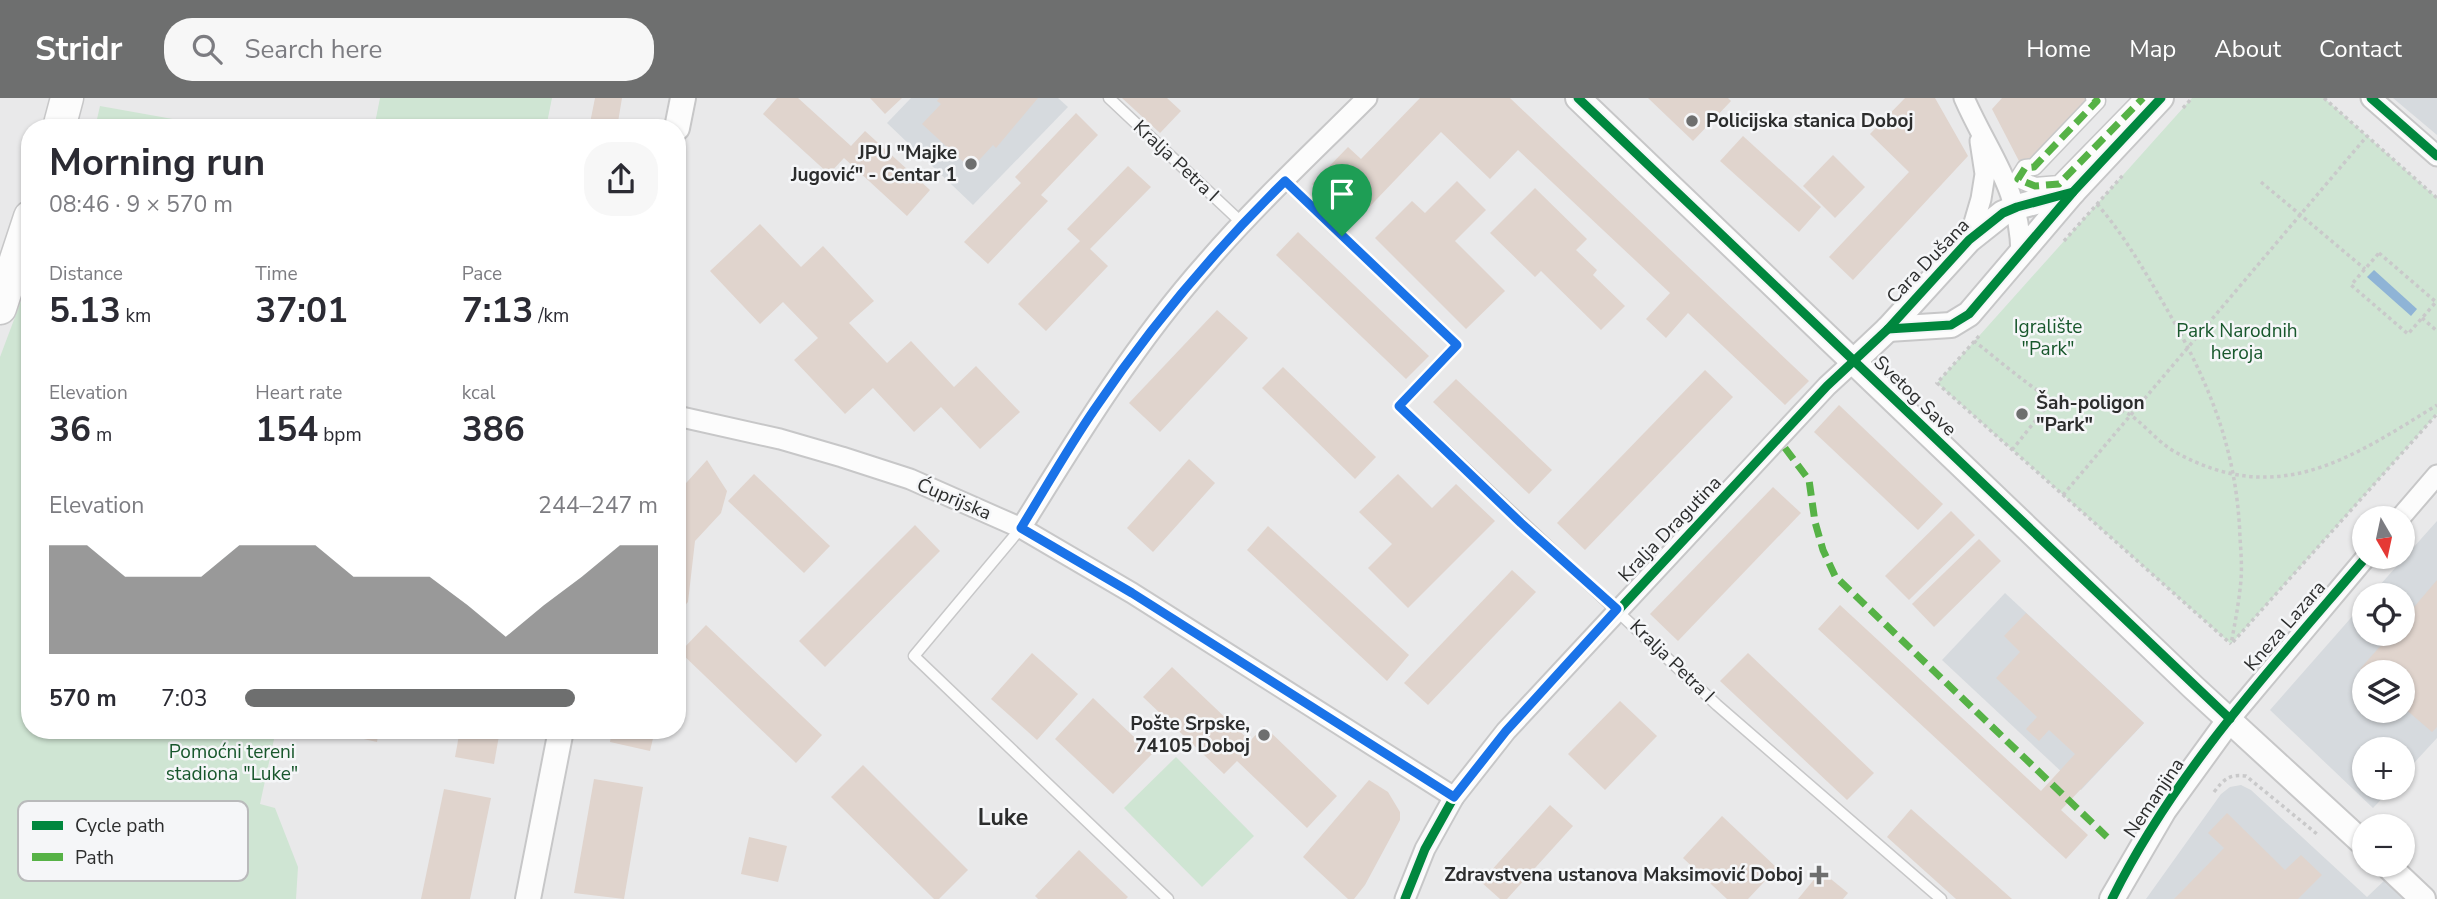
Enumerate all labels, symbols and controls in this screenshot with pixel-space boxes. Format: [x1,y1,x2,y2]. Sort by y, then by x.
search box [164,18,654,81]
text: Stridr [35,27,122,72]
icon: search [188,30,226,68]
text: Search here [244,32,382,67]
text: Home [2026,33,2091,65]
text: Map [2129,33,2176,65]
text: About [2214,33,2281,65]
text: Contact [2319,33,2402,65]
place label: Policijska stanica Doboj [1706,108,1913,134]
marker: Policijska stanica Doboj [1684,113,1700,129]
street label: Kralja Petra I [1127,114,1225,208]
text: Morning run [49,137,265,188]
place label: JPU "Majke Jugović" - Centar 1 [790,140,957,188]
button: share [584,142,658,216]
marker: JPU "Majke Jugović" - Centar 1 [963,156,979,172]
pin [1312,164,1372,236]
icon: arrive [1323,175,1361,213]
text: 08:46 · 9 × 570 m [49,189,233,220]
street label: Cara Dušana [1881,213,1975,309]
text: Distance [49,261,123,287]
text: Time [255,261,298,287]
text: Pace [462,261,502,287]
text: 5.13 [49,287,121,334]
text: 37:01 [255,287,348,334]
text: 7:13 [462,287,533,334]
text: km [121,303,151,329]
text: /km [533,303,569,329]
park label: Igralište "Park" [2014,314,2082,362]
park label: Park Narodnih heroja [2176,318,2298,366]
street label: Svetog Save [1868,350,1962,442]
text: Elevation [49,380,128,406]
text: Heart rate [255,380,342,406]
text: kcal [462,380,495,406]
place label: Šah-poligon "Park" [2036,390,2145,438]
text: 36 [49,406,91,453]
text: 154 [255,406,318,453]
text: 386 [462,406,525,453]
marker: Šah-poligon "Park" [2014,406,2030,422]
text: m [91,422,112,448]
text: bpm [318,422,362,448]
street label: Kralja Dragutina [1613,470,1727,588]
street label: Ćuprijska [913,472,995,526]
text: Elevation [49,490,144,521]
text: 244–247 m [538,490,658,521]
north arrow [2352,506,2415,569]
map controls [2352,506,2415,877]
street label: Kneza Lazara [2238,575,2332,677]
button: locate [2352,583,2415,646]
street label: Kralja Petra I [1624,614,1720,708]
button: layers [2352,660,2415,723]
text: 570 m [49,683,117,714]
text: 7:03 [161,683,208,714]
place label: Pošte Srpske, 74105 Doboj [1130,711,1250,759]
marker: Pošte Srpske, 74105 Doboj [1256,727,1272,743]
button: + [2352,737,2415,800]
park label: Pomoćni tereni stadiona "Luke" [166,739,298,787]
street label: Nemanjina [2118,753,2190,843]
legend [18,801,248,881]
district label: Luke [978,802,1028,833]
text: Cycle path [75,813,165,839]
button: − [2352,814,2415,877]
text: Path [75,845,114,871]
place label: Zdravstvena ustanova Maksimović Doboj [1444,862,1803,888]
marker: Zdravstvena ustanova Maksimović Doboj [1809,865,1829,885]

